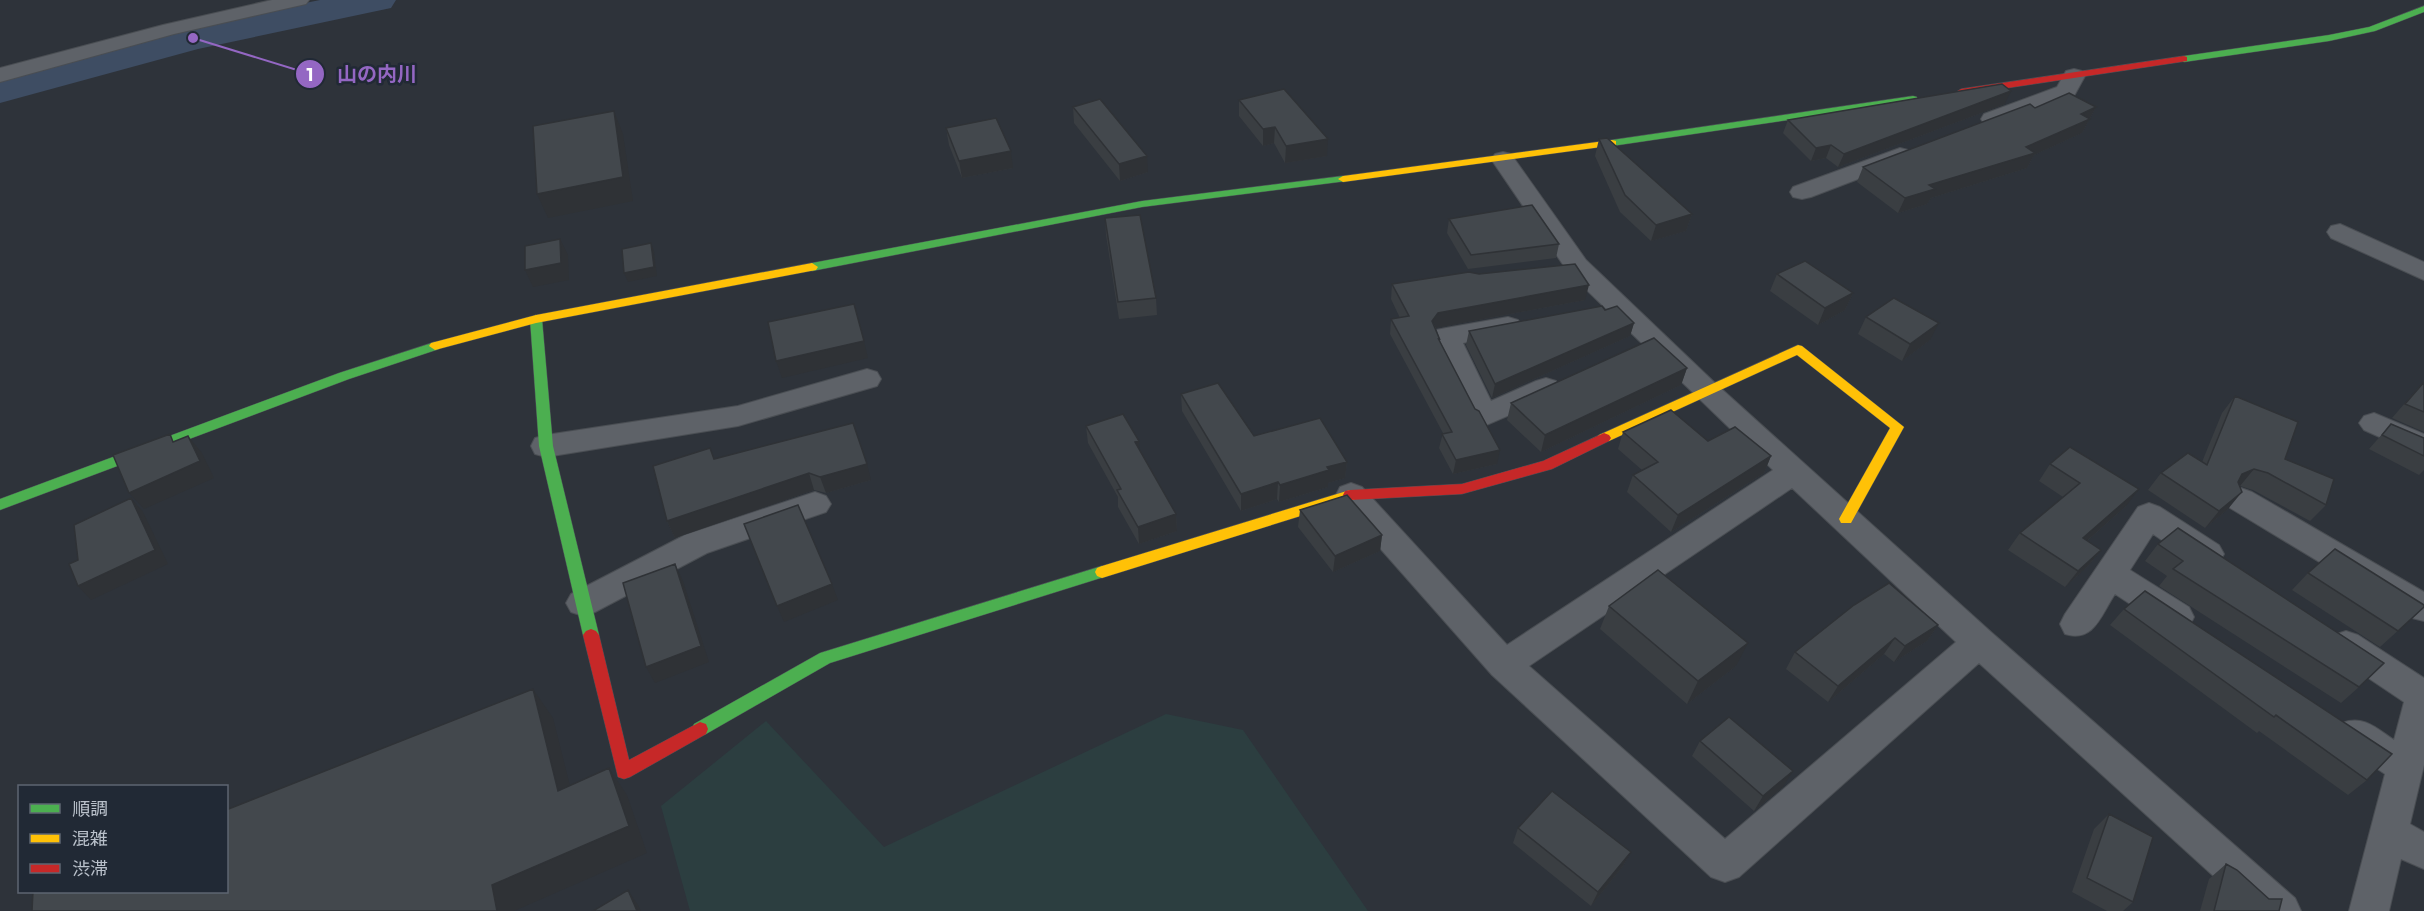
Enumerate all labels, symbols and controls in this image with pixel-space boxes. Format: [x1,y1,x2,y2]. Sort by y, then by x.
callout: 山の内川 [295,55,429,93]
text: 山の内川 [337,62,417,86]
text: 1 [306,64,314,86]
legend [18,785,228,893]
text: 順調 [72,798,108,820]
text: 混雑 [72,828,108,850]
text: 渋滞 [72,858,108,880]

